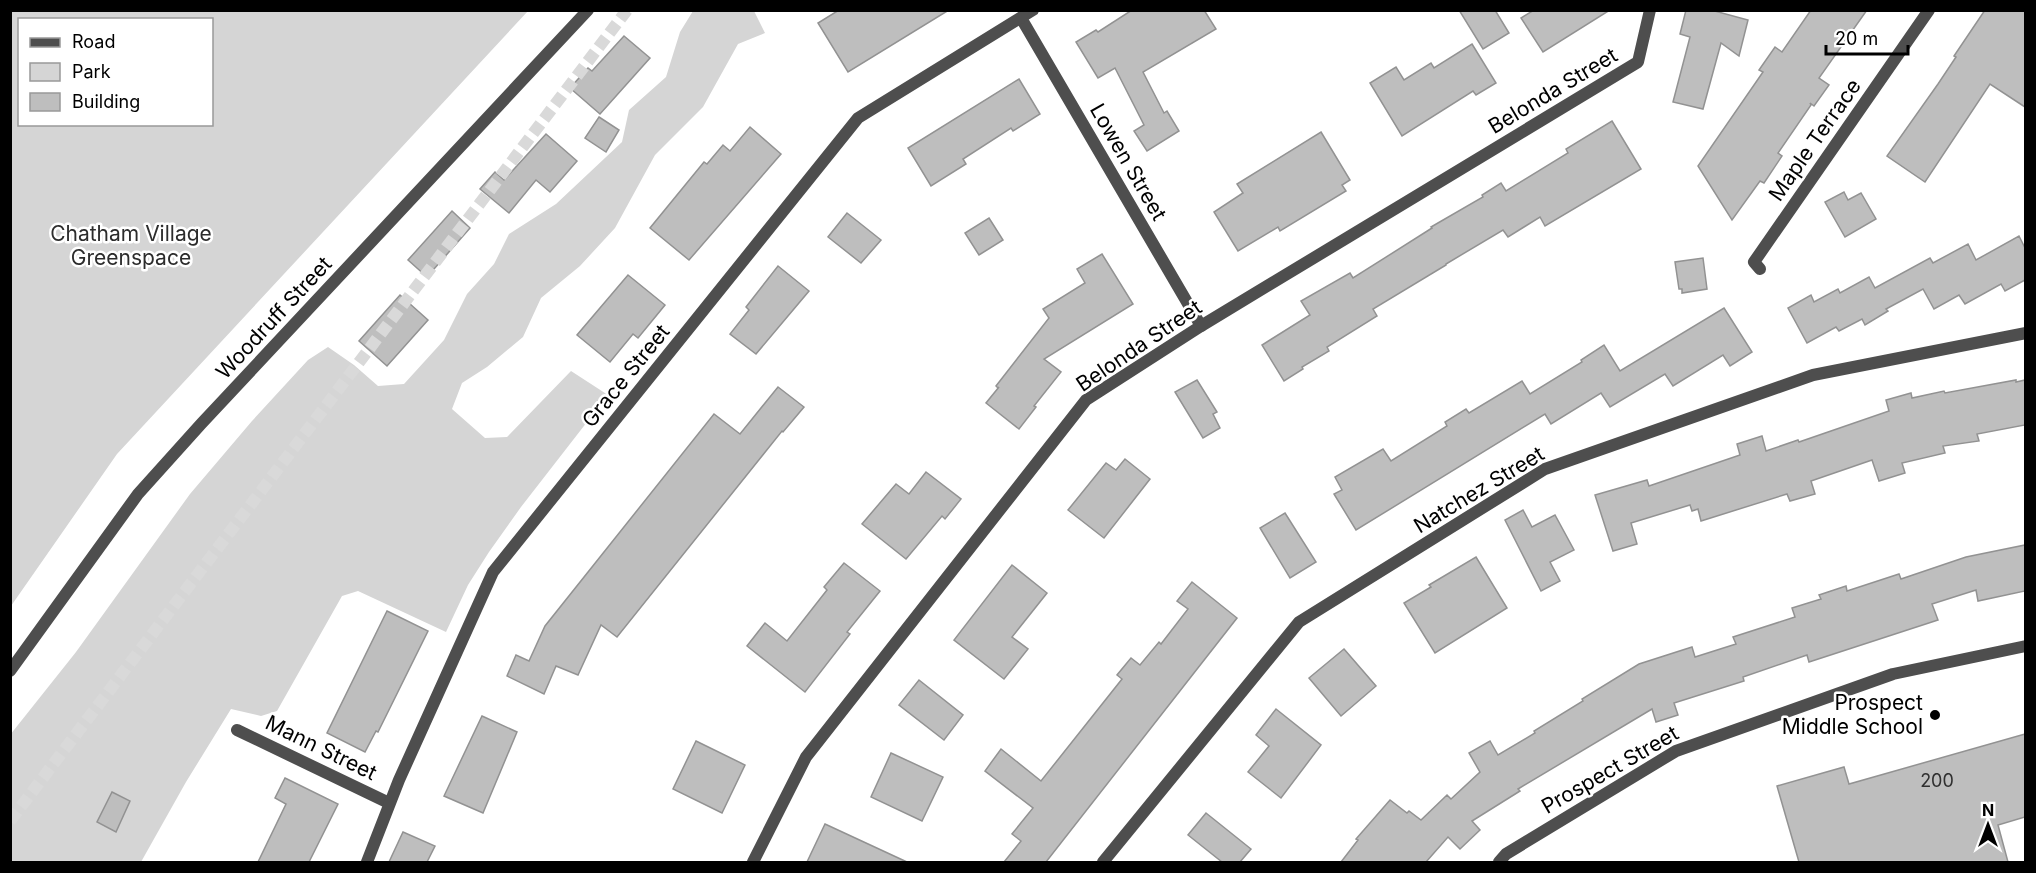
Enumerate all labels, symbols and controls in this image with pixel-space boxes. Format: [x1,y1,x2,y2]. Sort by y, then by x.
legend [18,18,213,126]
scale bar [1826,18,1908,56]
text: 20 m [1835,28,1878,49]
text: Road [72,31,115,52]
street label: Belonda Street [1484,42,1622,139]
text: Park [72,61,111,82]
street label: Maple Terrace [1763,74,1866,206]
text: Building [72,91,140,112]
street label: Lowen Street [1085,99,1172,225]
park label: Chatham Village Greenspace [50,221,212,270]
street label: Woodruff Street [211,251,337,384]
street label: Belonda Street [1071,294,1206,397]
street label: Grace Street [577,319,675,432]
street label: Natchez Street [1409,441,1548,538]
place label: Prospect Middle School [1782,690,1923,739]
marker: Prospect Middle School [1928,708,1942,722]
street label: Mann Street [261,710,381,785]
street label: Prospect Street [1537,720,1683,819]
house number: 200 [1920,770,1954,791]
north arrow [1958,795,2018,855]
text: N [1982,800,1994,820]

